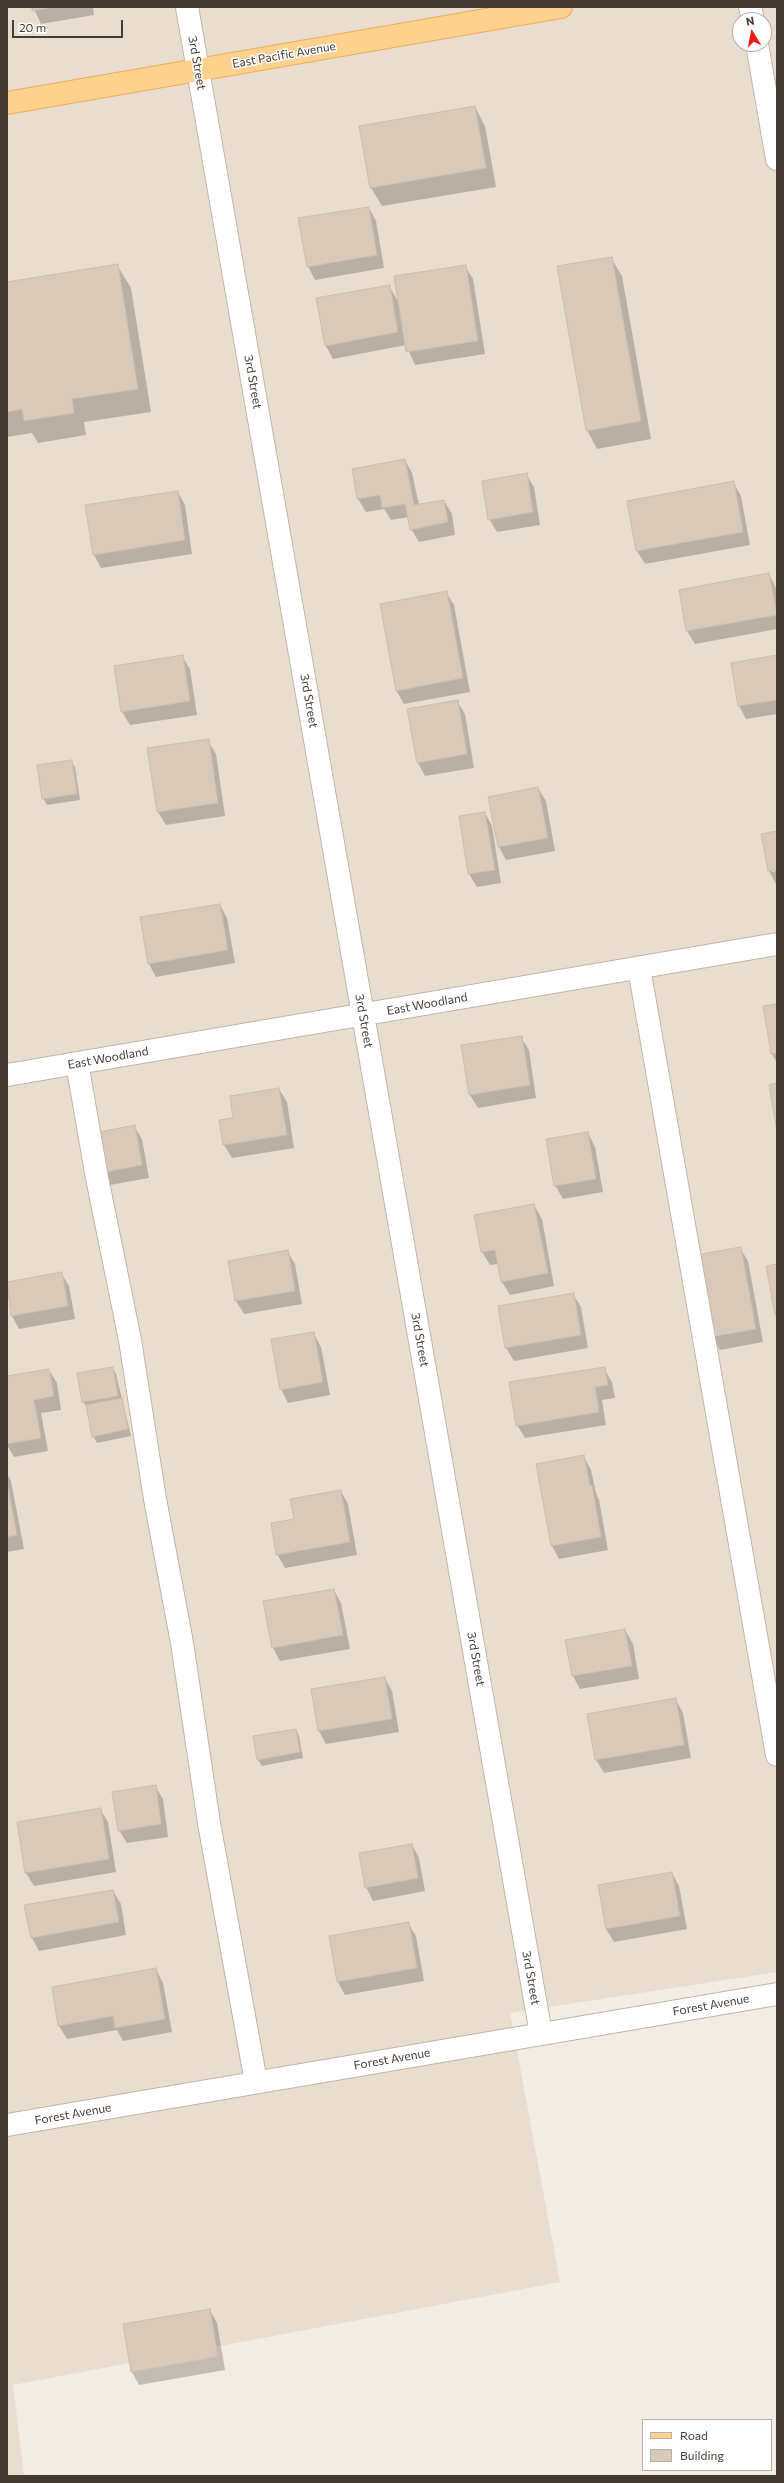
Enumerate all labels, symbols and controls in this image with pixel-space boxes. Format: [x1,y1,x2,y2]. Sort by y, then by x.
scale bar [14,12,125,38]
north arrow [732,12,772,52]
text: N [745,14,755,28]
text: 20 m [19,20,46,34]
street label: 3rd Street [185,35,209,91]
street label: East Pacific Avenue [231,39,337,71]
street label: 3rd Street [241,354,265,410]
street label: 3rd Street [297,673,321,729]
street label: East Woodland [385,990,469,1018]
street label: 3rd Street [352,993,376,1049]
street label: East Woodland [66,1044,150,1072]
street label: 3rd Street [408,1312,432,1368]
street label: 3rd Street [464,1631,488,1687]
street label: 3rd Street [519,1950,543,2006]
street label: Forest Avenue [672,1991,750,2019]
street label: Forest Avenue [353,2045,431,2073]
street label: Forest Avenue [34,2100,112,2128]
legend [642,2419,772,2471]
text: Road [680,2428,708,2442]
text: Building [680,2448,724,2462]

